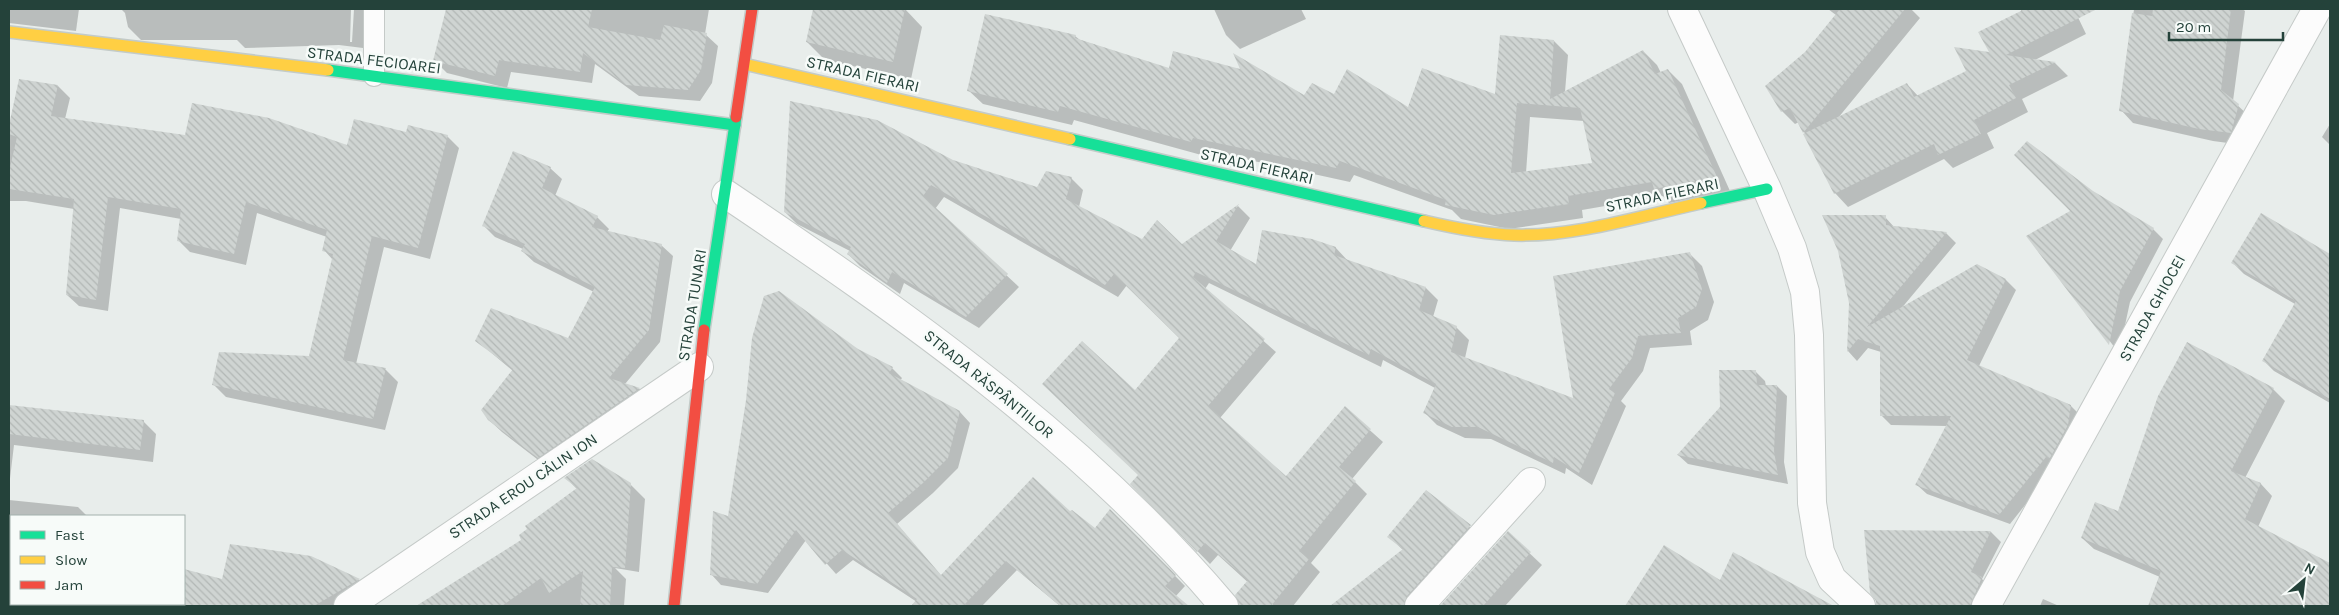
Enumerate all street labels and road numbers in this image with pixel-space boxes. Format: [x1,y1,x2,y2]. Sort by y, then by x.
street label: STRADA FECIOAREI [306,42,442,78]
street label: STRADA FIERARI [805,52,921,96]
street label: STRADA FIERARI [1199,144,1315,188]
street label: STRADA FIERARI [1604,174,1720,216]
street label: STRADA TUNARI [674,248,710,362]
street label: STRADA GHIOCEI [2115,251,2189,365]
street label: STRADA RĂSPÂNTIILOR [920,326,1058,442]
street label: STRADA EROU CĂLIN ION [445,429,601,543]

